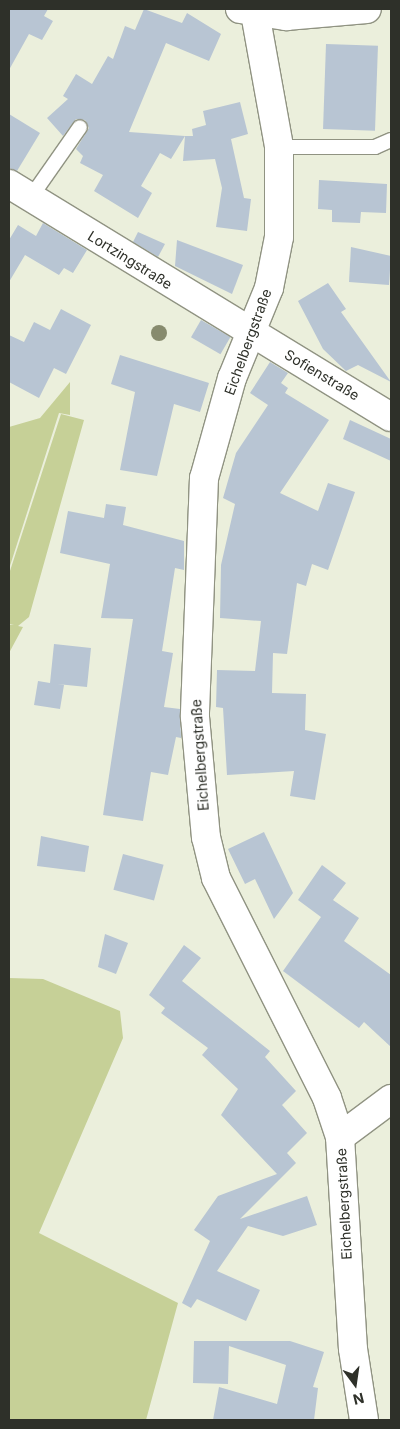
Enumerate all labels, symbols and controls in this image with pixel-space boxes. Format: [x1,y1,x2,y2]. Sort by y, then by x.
street label: Lortzingstraße [85,227,175,293]
street label: Eichelbergstraße [221,287,275,397]
street label: Sofienstraße [282,346,362,404]
street label: Eichelbergstraße [188,699,212,811]
street label: Eichelbergstraße [333,1148,355,1260]
north arrow [330,1359,380,1409]
text: N [352,1389,366,1409]

